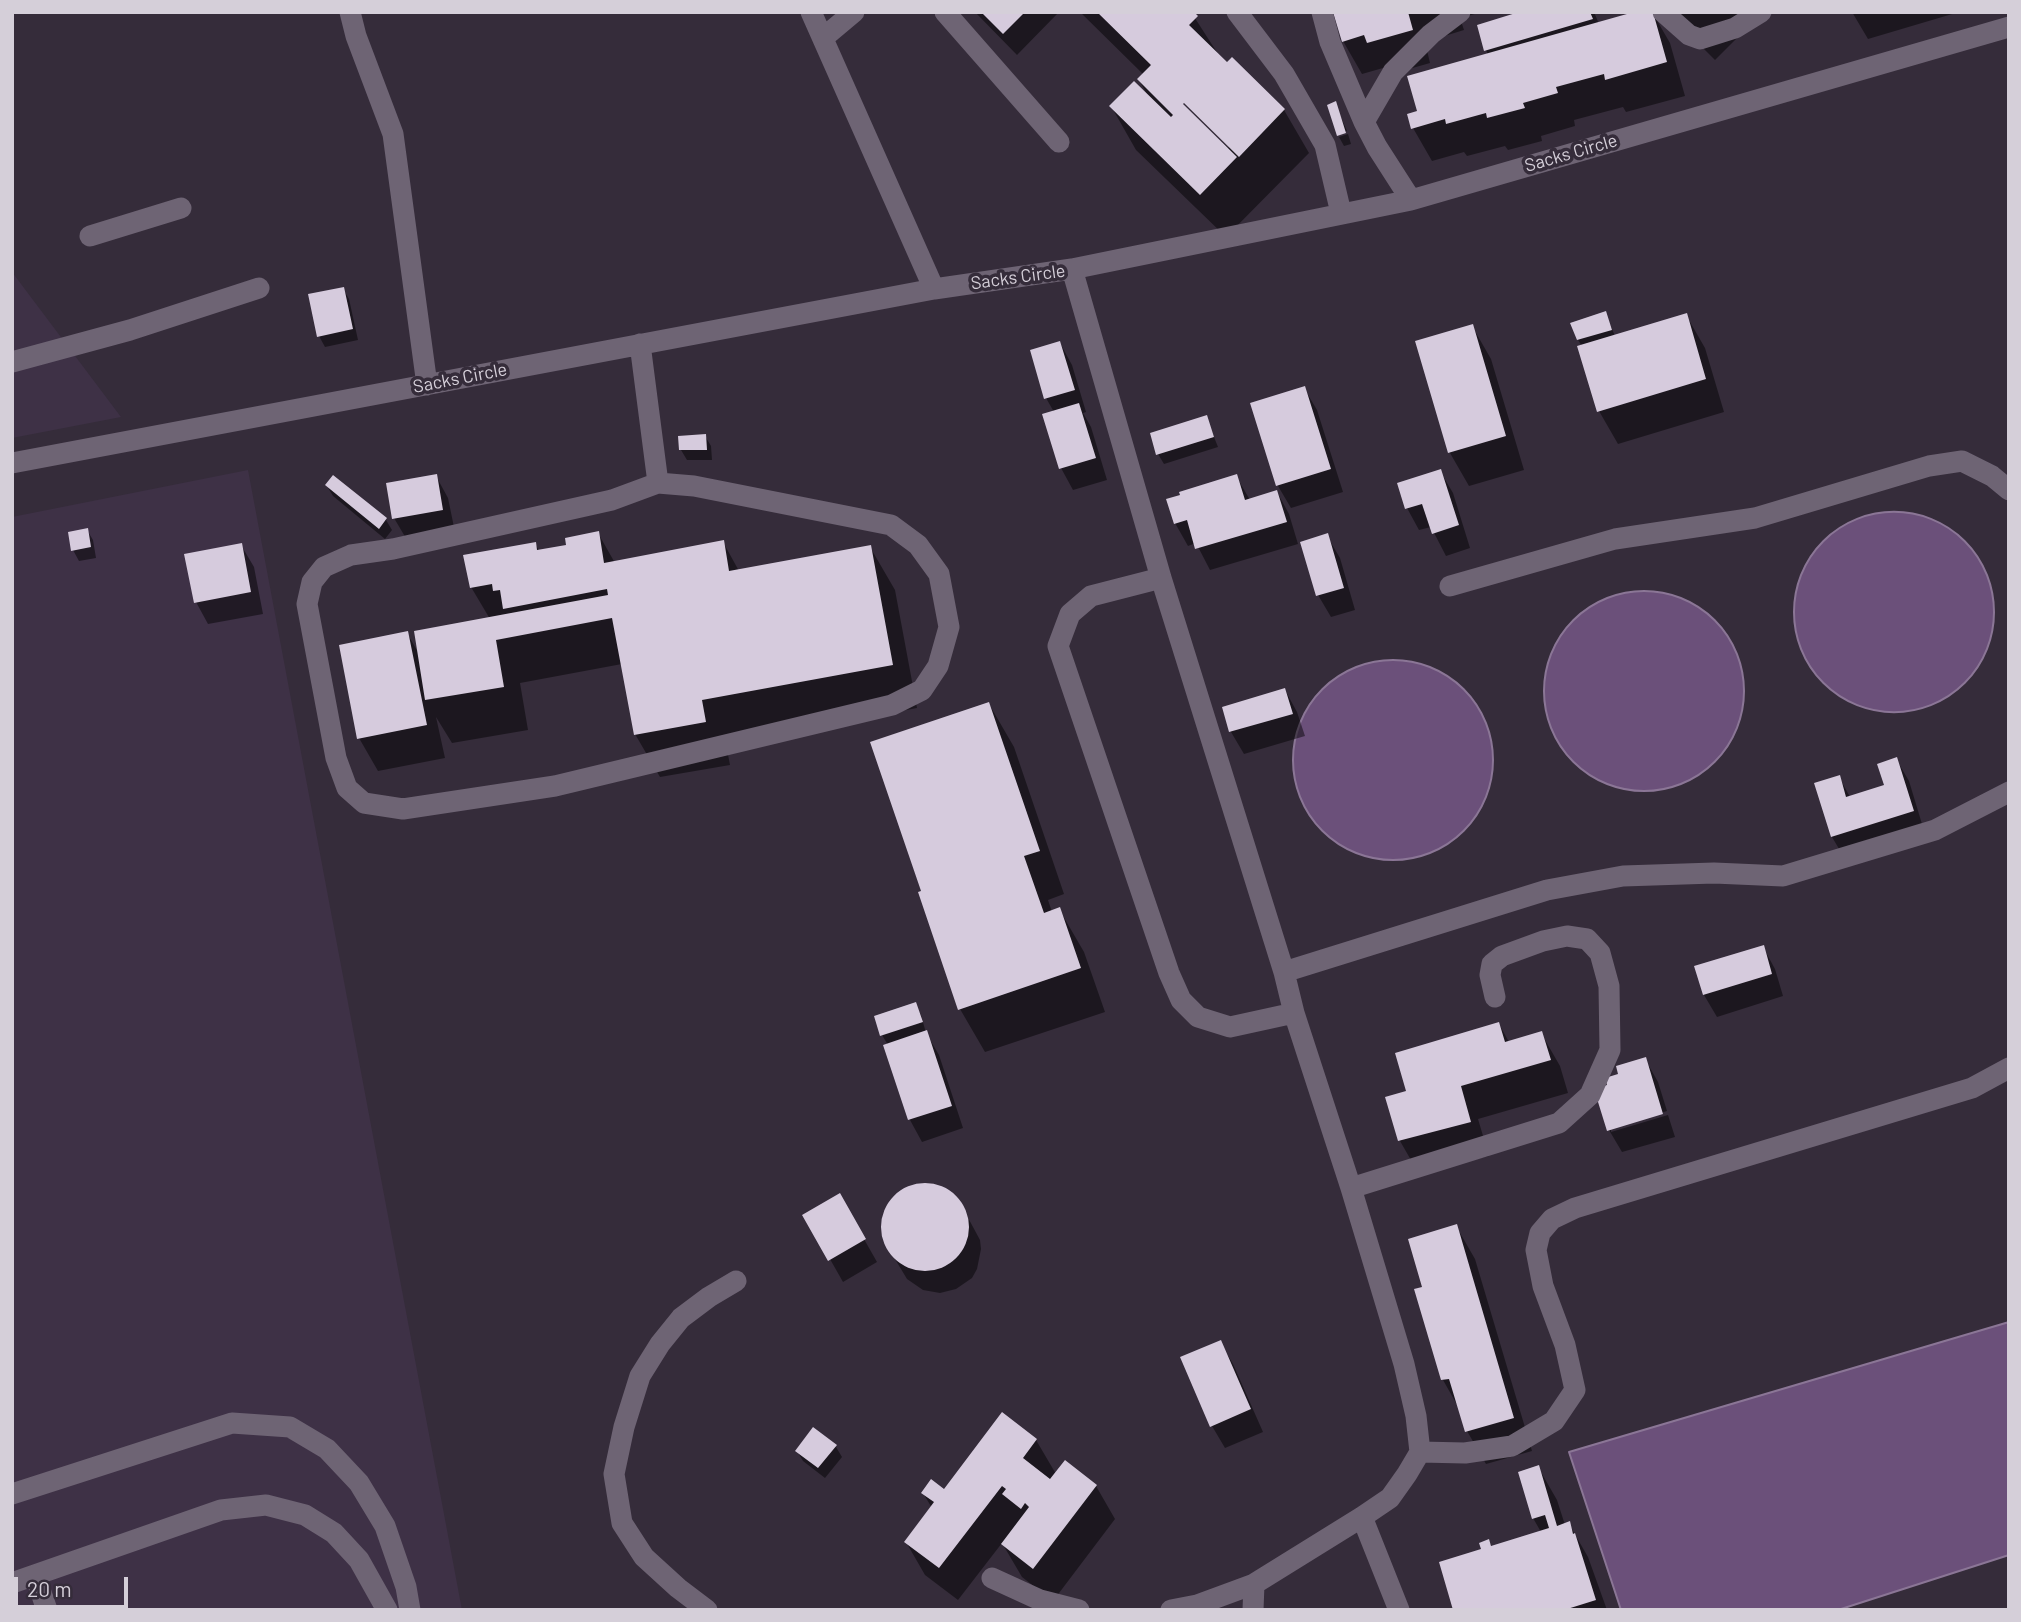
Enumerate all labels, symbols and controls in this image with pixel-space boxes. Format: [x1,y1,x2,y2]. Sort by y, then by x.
street label: Sacks Circle [1522,129,1620,177]
street label: Sacks Circle [969,260,1067,294]
street label: Sacks Circle [411,358,509,398]
scale bar [18,1562,131,1606]
text: 20 m [27,1576,72,1601]

